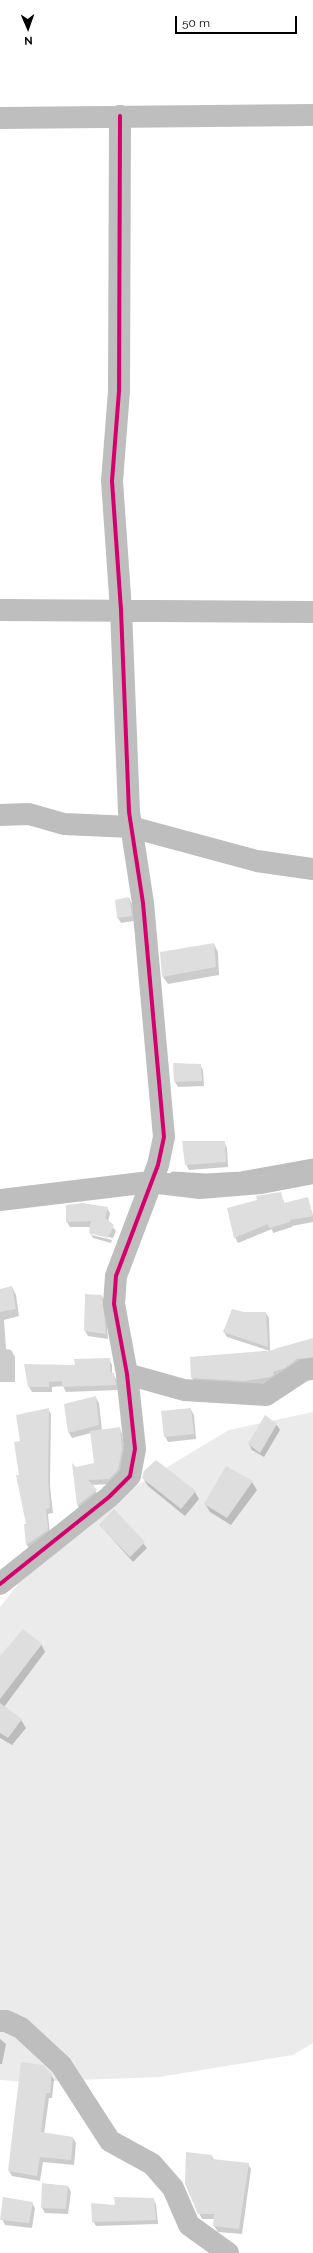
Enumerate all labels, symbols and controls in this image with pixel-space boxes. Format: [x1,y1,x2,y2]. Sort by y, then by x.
north arrow [8,8,48,48]
scale bar [177,8,299,34]
text: 50 m [182,16,210,30]
text: N [24,34,33,47]

